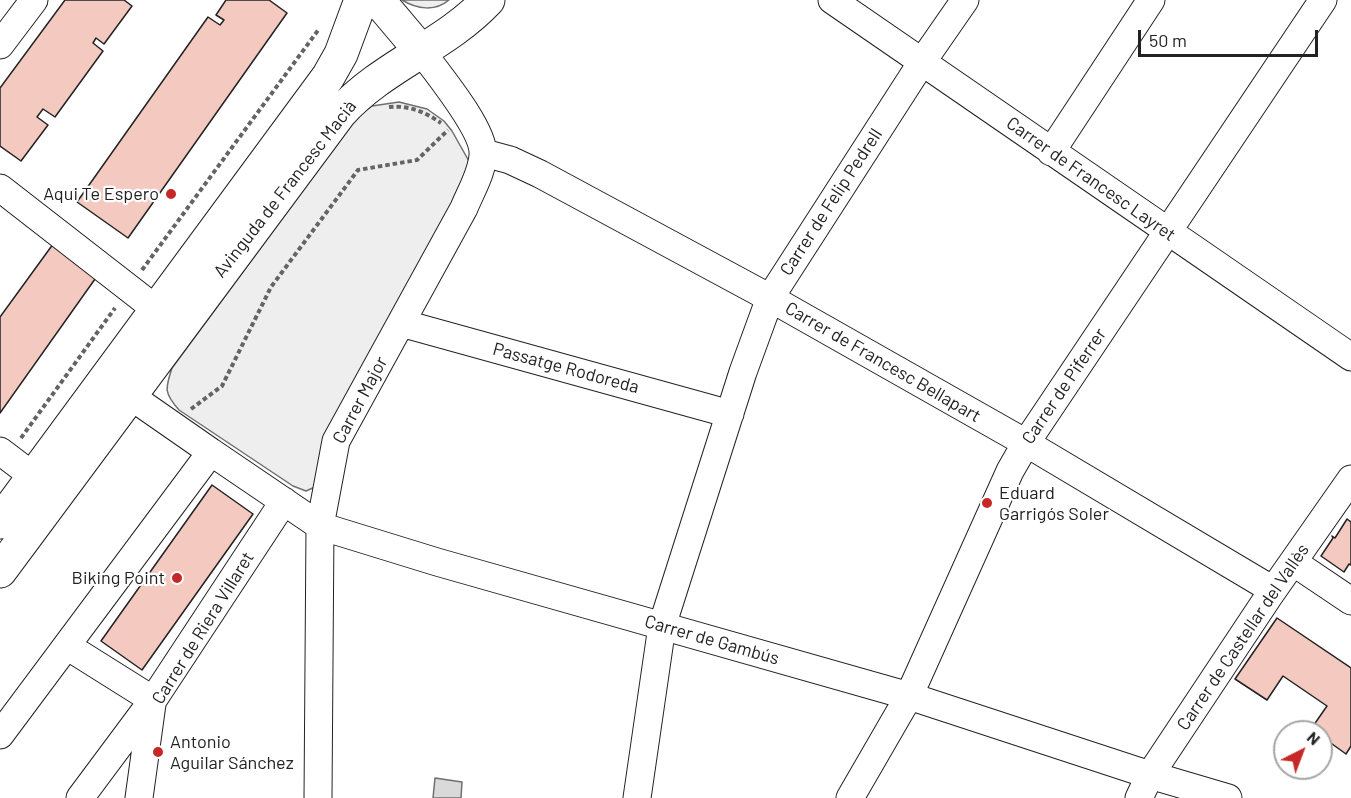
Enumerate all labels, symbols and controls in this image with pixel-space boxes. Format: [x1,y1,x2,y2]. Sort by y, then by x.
scale bar [1141,18,1321,56]
text: 50 m [1149,29,1187,51]
street label: Avinguda de Francesc Macià [209,96,361,282]
street label: Carrer de Francesc Layret [1002,112,1180,246]
street label: Carrer de Felip Pedrell [775,124,887,280]
place label: Aqui Te Espero [43,183,159,205]
marker: Aqui Te Espero [164,187,178,201]
street label: Carrer de Francesc Bellapart [781,297,985,427]
street label: Carrer de Piferrer [1017,324,1111,448]
street label: Passatge Rodoreda [490,338,642,398]
street label: Carrer Major [328,353,392,447]
place label: Eduard Garrigós Soler [999,482,1109,524]
marker: Eduard Garrigós Soler [980,496,994,510]
street label: Carrer de Castellar del Vallès [1172,540,1314,734]
street label: Carrer de Riera Villaret [147,548,259,708]
place label: Biking Point [72,567,165,589]
marker: Biking Point [170,571,184,585]
street label: Carrer de Gambús [642,610,782,670]
north arrow [1273,720,1333,780]
text: N [1304,727,1324,748]
place label: Antonio Aguilar Sánchez [170,731,294,774]
marker: Antonio Aguilar Sánchez [151,745,165,759]

